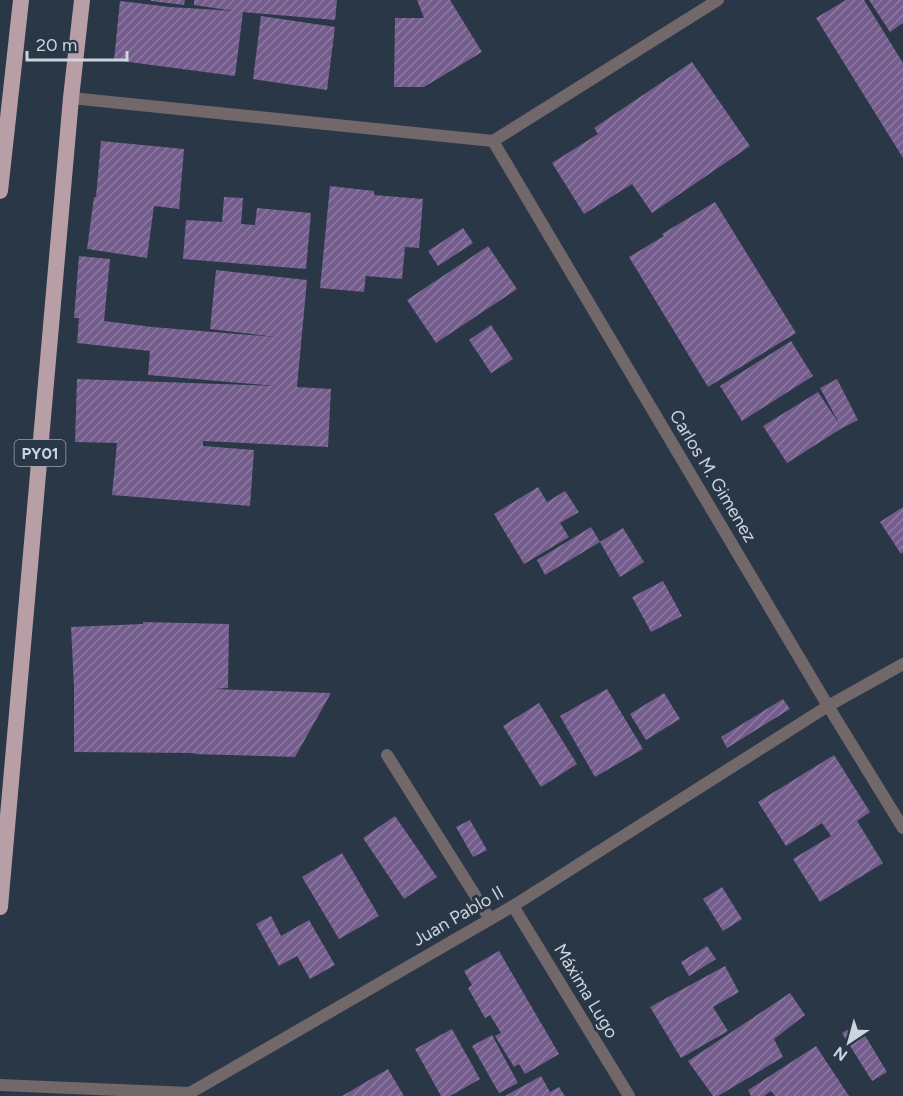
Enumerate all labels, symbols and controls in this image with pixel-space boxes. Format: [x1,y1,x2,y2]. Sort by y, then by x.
scale bar [27,24,128,62]
text: 20 m [36,34,77,56]
street label: Carlos M. Gimenez [665,406,761,546]
road number: PY01 [15,440,66,466]
street label: Juan Pablo II [409,881,507,951]
street label: Máxima Lugo [549,940,623,1042]
north arrow [819,1012,879,1072]
text: N [830,1042,851,1065]

